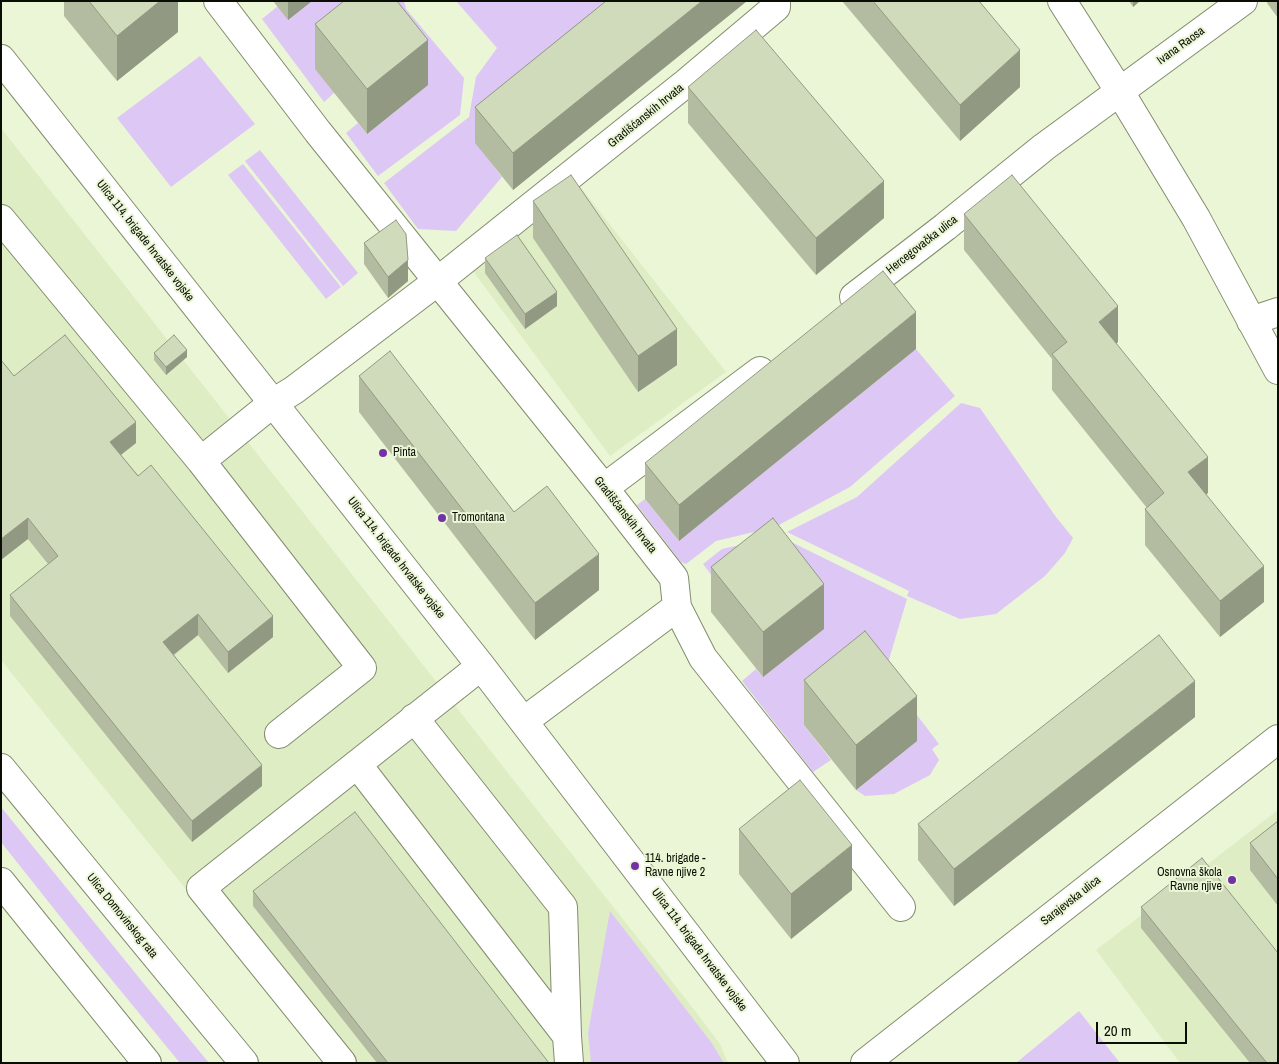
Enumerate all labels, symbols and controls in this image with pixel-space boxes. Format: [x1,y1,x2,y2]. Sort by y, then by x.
street label: Ivana Raosa [1154,24,1208,68]
street label: Gradišćanskih hrvata [605,81,687,151]
street label: Ulica 114. brigade hrvatske vojske [93,177,197,305]
street label: Hercegovačka ulica [884,213,960,277]
place label: Pinta [393,446,416,460]
marker: Pinta [377,447,389,459]
street label: Gradišćanskih hrvata [591,474,659,556]
street label: Ulica 114. brigade hrvatske vojske [344,494,448,622]
place label: Tromontana [452,511,505,525]
marker: Tromontana [436,512,448,524]
place label: 114. brigade - Ravne njive 2 [645,852,706,880]
marker: 114. brigade - Ravne njive 2 [629,860,641,872]
place label: Osnovna škola Ravne njive [1157,866,1222,894]
street label: Ulica Domovinskog rata [83,871,161,961]
street label: Sarajevska ulica [1038,873,1104,929]
marker: Osnovna škola Ravne njive [1226,874,1238,886]
street label: Ulica 114. brigade hrvatske vojske [648,886,750,1014]
scale bar [1099,1012,1190,1044]
text: 20 m [1104,1020,1131,1041]

